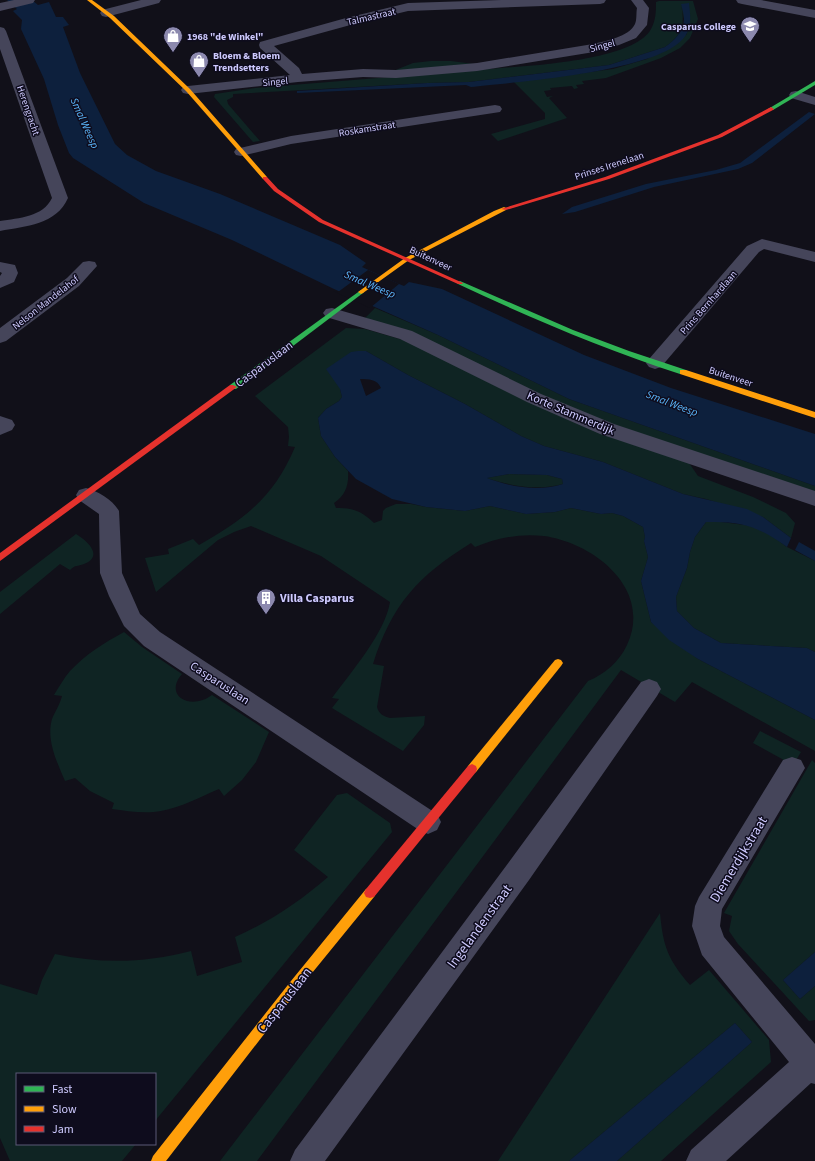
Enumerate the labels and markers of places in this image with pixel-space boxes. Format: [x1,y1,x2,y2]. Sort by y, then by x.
school or university icon: Casparus College [739,15,761,43]
place label: Casparus College [661,20,736,34]
shop icon: 1968 "de Winkel" [162,25,184,53]
place label: 1968 "de Winkel" [187,30,263,44]
place label: Bloem & Bloem Trendsetters [213,49,280,75]
shop icon: Bloem & Bloem Trendsetters [188,50,210,78]
building icon: Villa Casparus [255,587,277,615]
place label: Villa Casparus [279,590,354,607]

